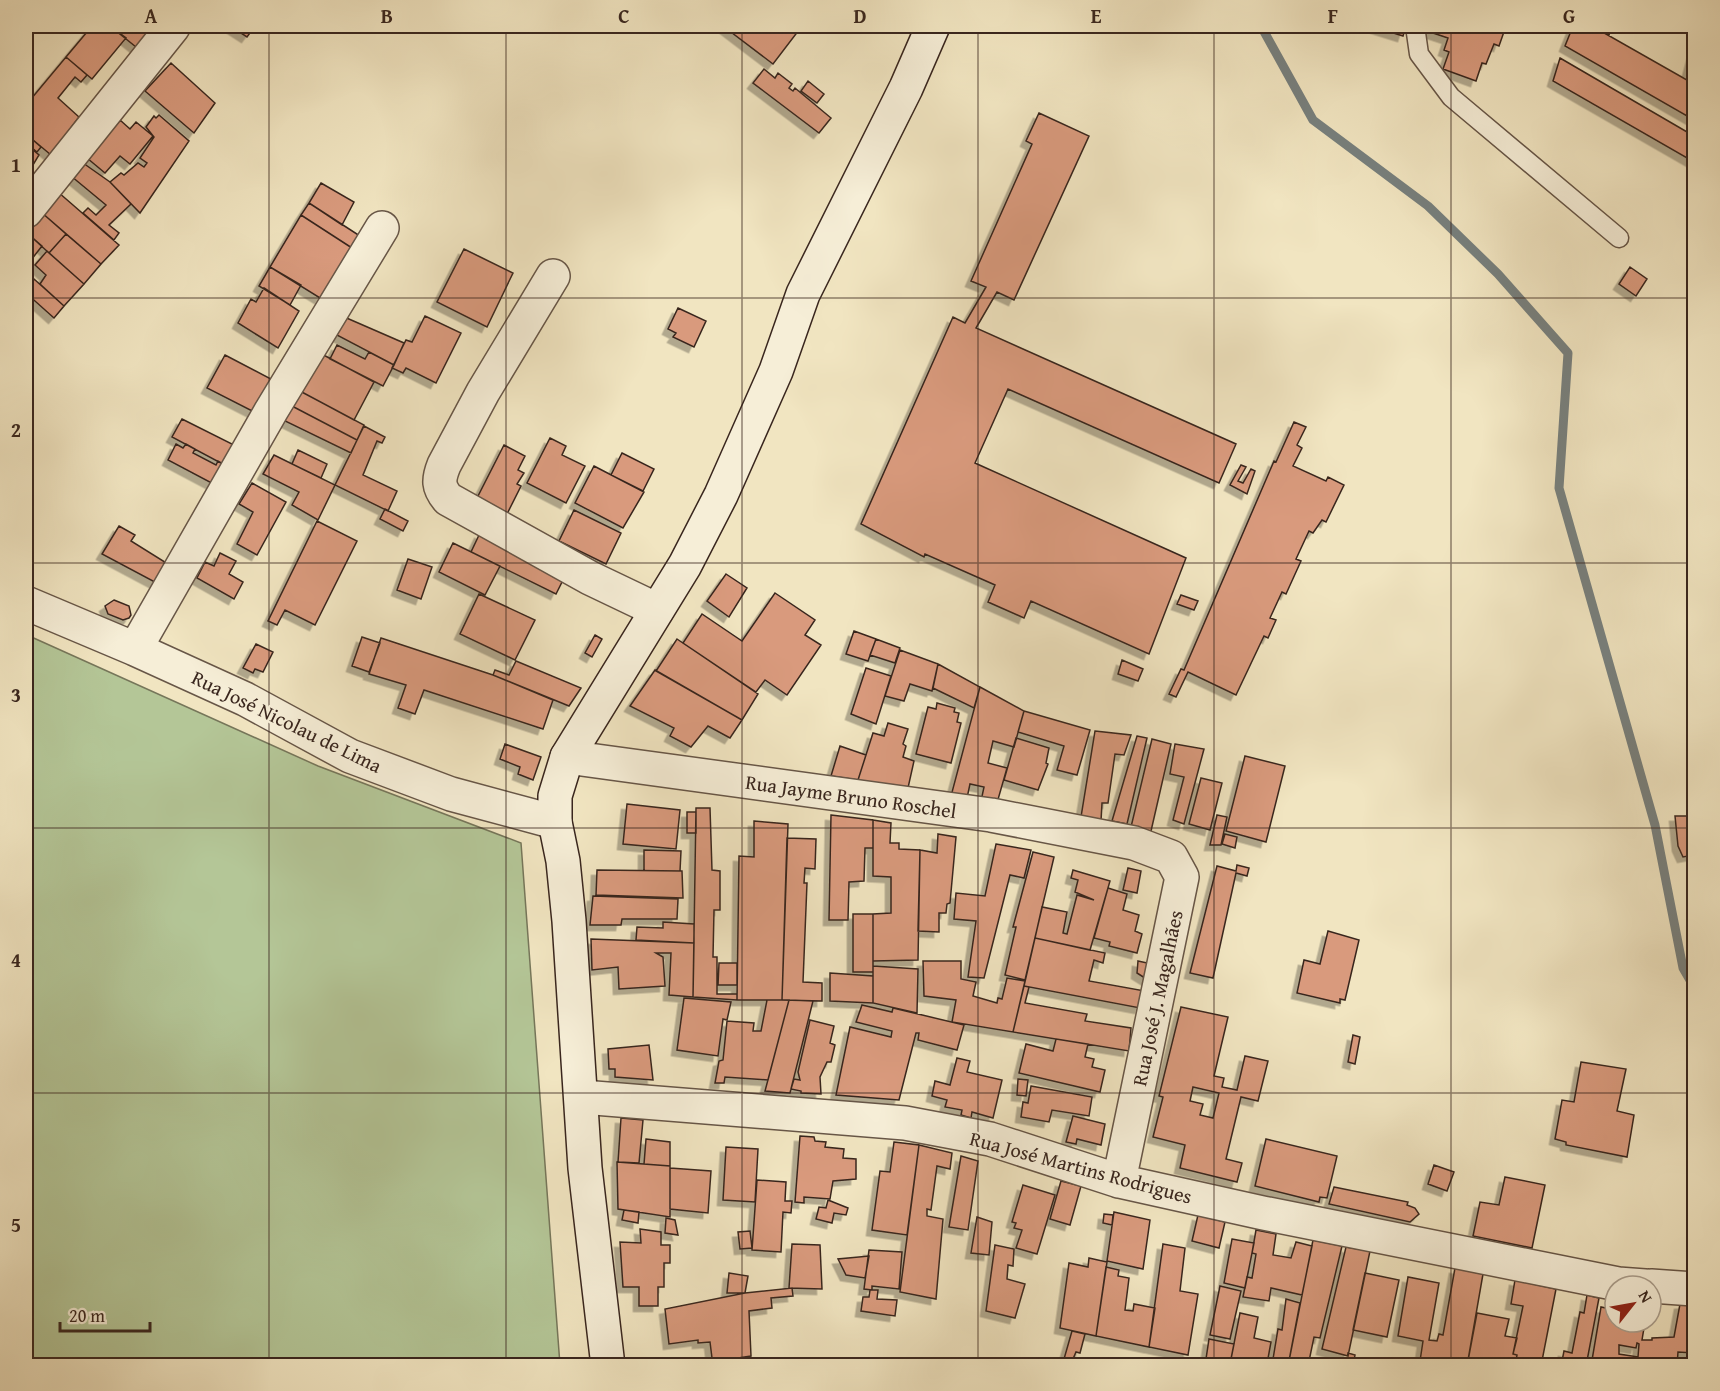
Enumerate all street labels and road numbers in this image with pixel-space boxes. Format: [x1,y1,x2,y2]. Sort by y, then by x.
street label: Rua José Nicolau de Lima [187,662,387,780]
street label: Rua Jayme Bruno Roschel [744,767,959,825]
street label: Rua José J. Magalhães [1124,907,1190,1088]
street label: Rua José Martins Rodrigues [967,1123,1195,1211]

